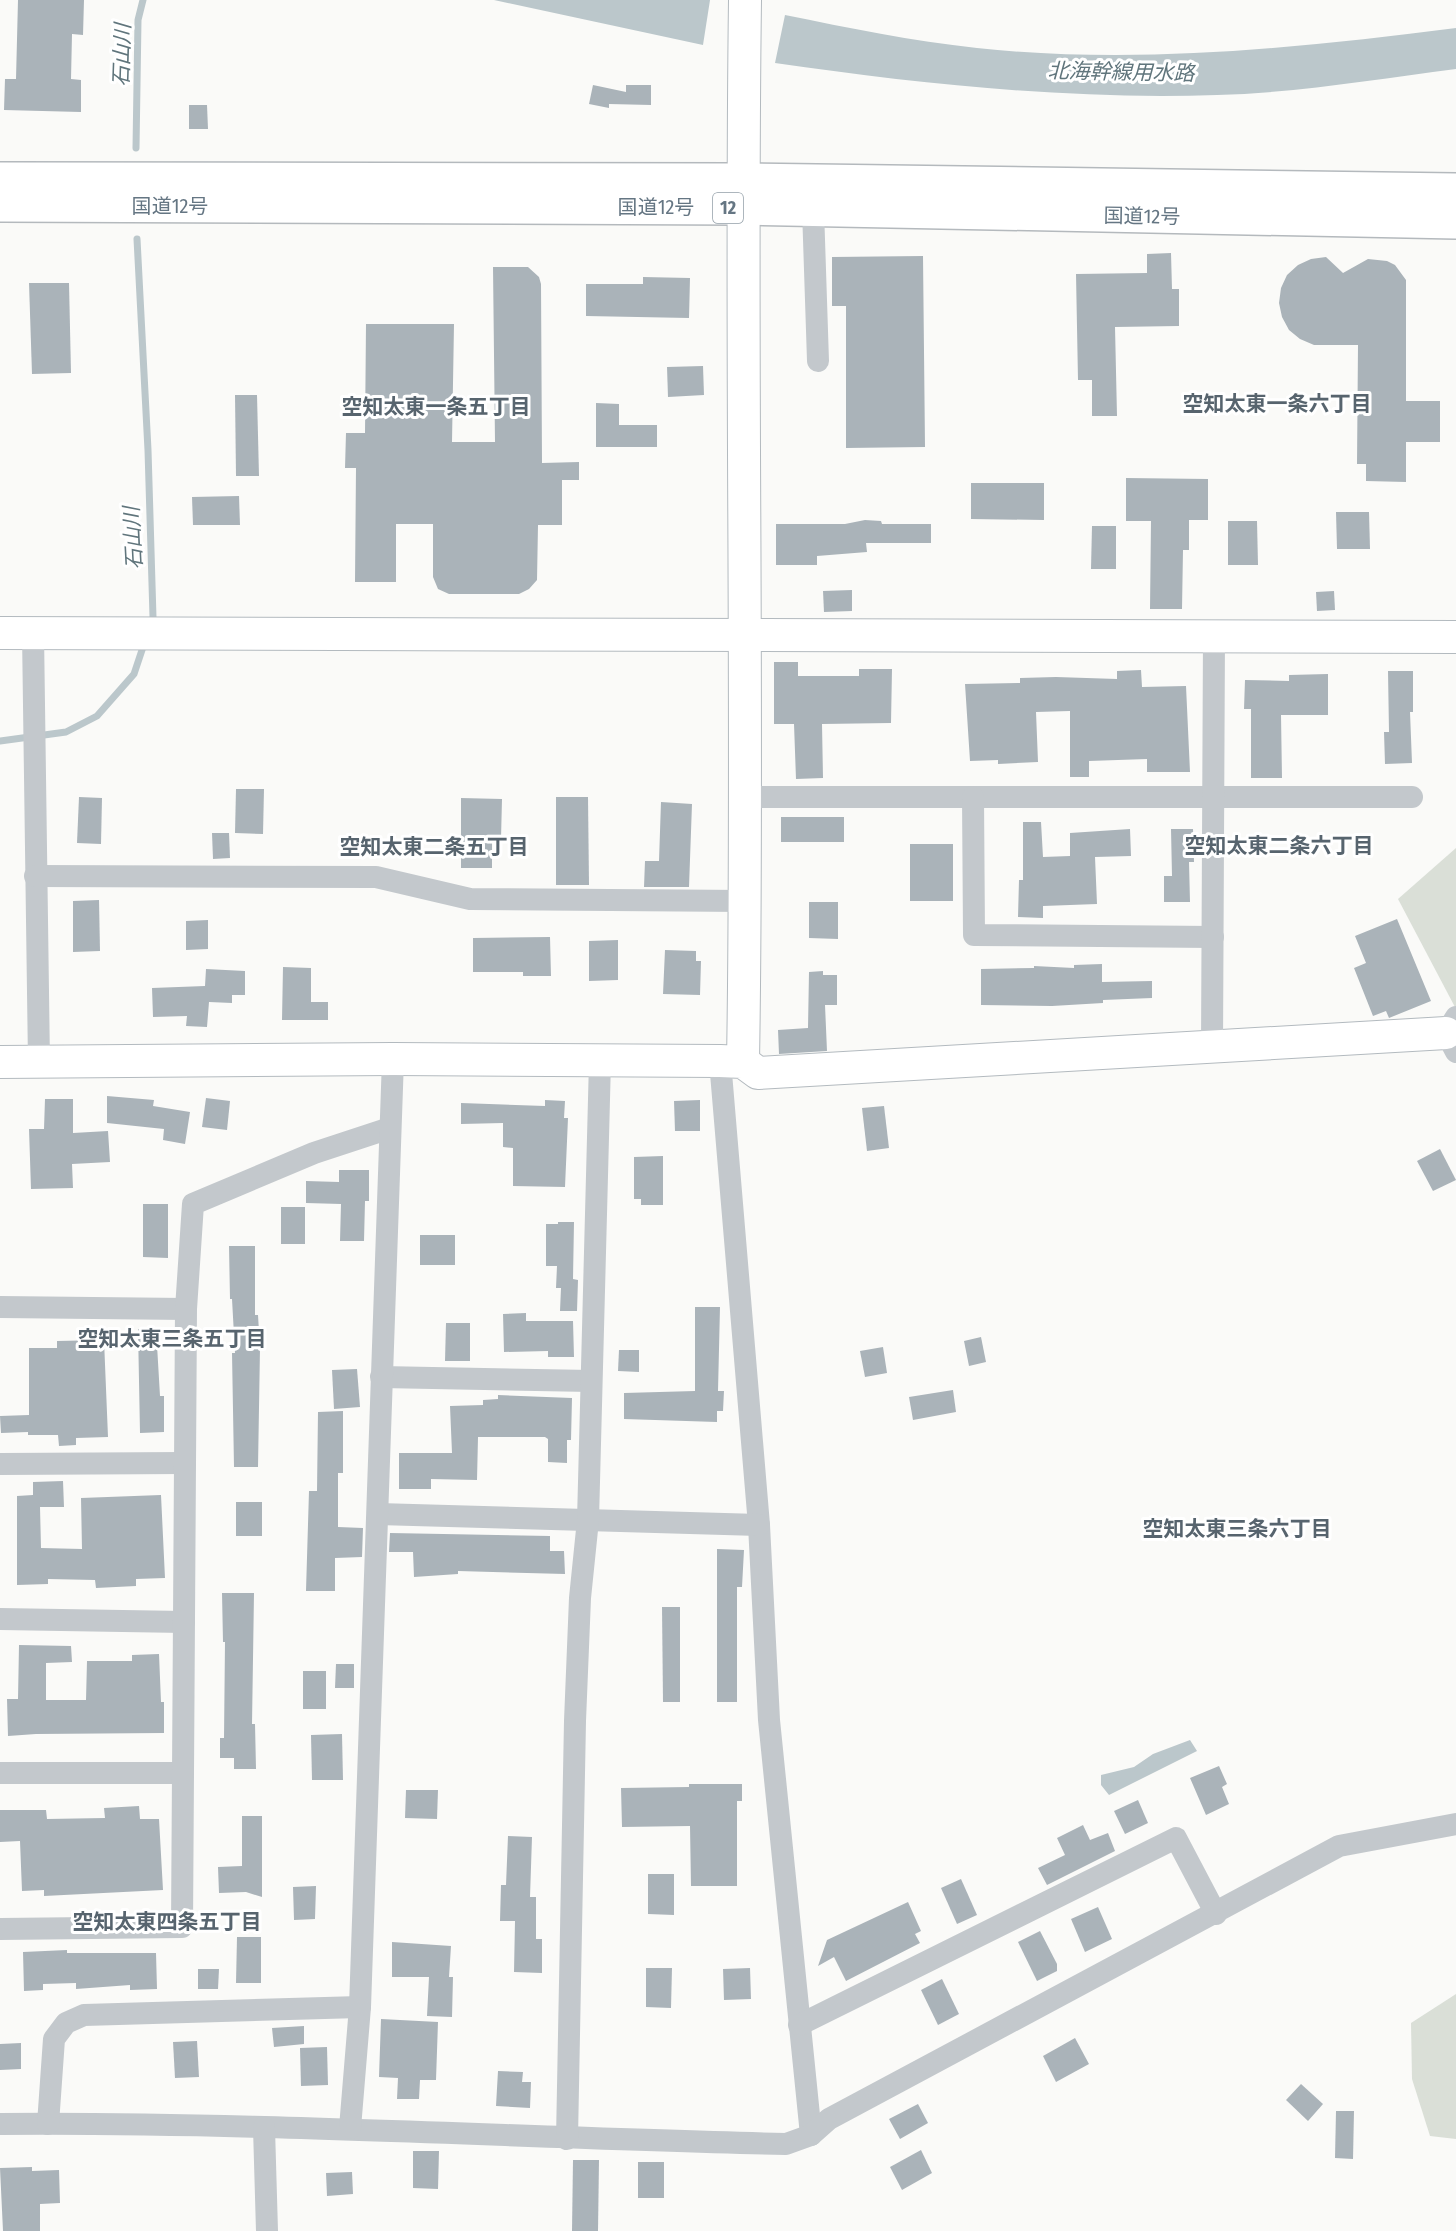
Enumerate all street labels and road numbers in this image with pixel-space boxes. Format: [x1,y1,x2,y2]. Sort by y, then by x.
road number: 12 [713,193,743,223]
street label: 国道12号 [132,194,208,218]
street label: 国道12号 [618,195,694,219]
street label: 国道12号 [1103,203,1181,229]

